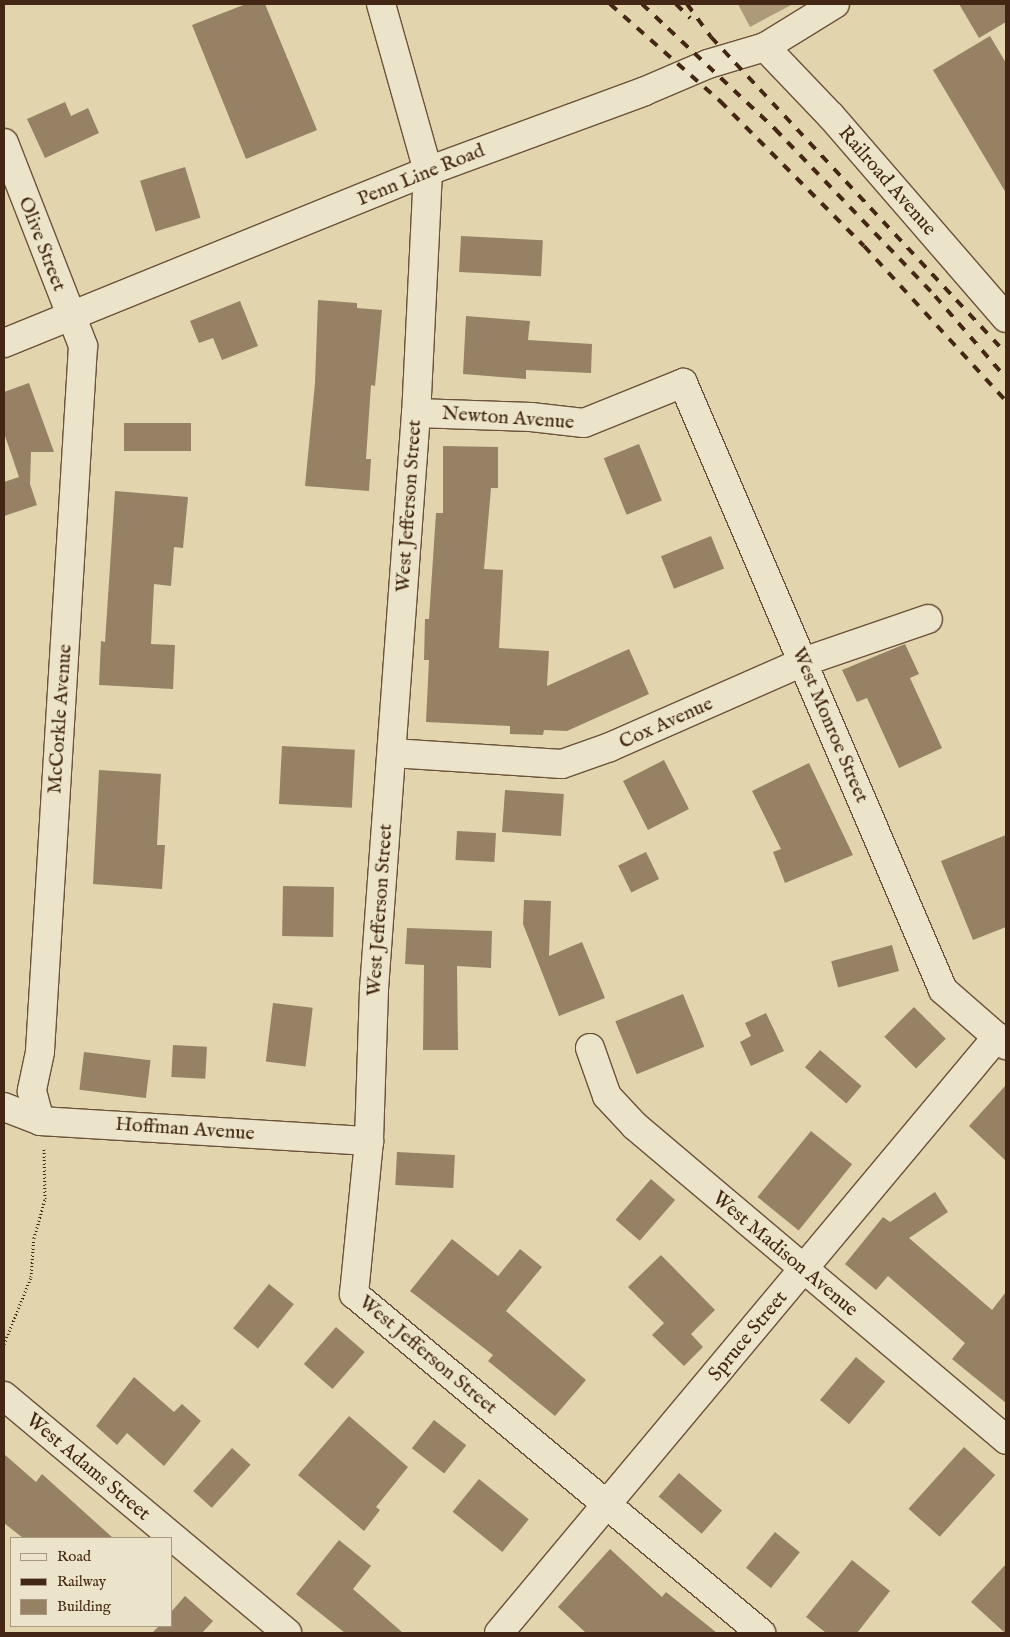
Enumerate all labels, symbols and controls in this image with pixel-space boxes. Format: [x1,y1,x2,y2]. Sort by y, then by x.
street label: Railroad Avenue [833,121,941,241]
street label: Penn Line Road [354,139,488,211]
street label: Olive Street [13,193,71,295]
street label: Newton Avenue [441,401,575,435]
street label: West Jefferson Street [391,419,427,593]
street label: McCorkle Avenue [43,643,77,795]
street label: West Monroe Street [786,644,874,806]
street label: Cox Avenue [615,692,717,754]
street label: West Jefferson Street [362,823,398,997]
street label: Hoffman Avenue [114,1112,256,1146]
street label: West Madison Avenue [707,1186,863,1322]
street label: Spruce Street [703,1286,793,1386]
street label: West Jefferson Street [354,1290,502,1420]
street label: West Adams Street [21,1408,155,1526]
legend [10,1537,172,1627]
text: Road [57,1547,91,1566]
text: Railway [57,1572,106,1591]
text: Building [57,1597,111,1616]

